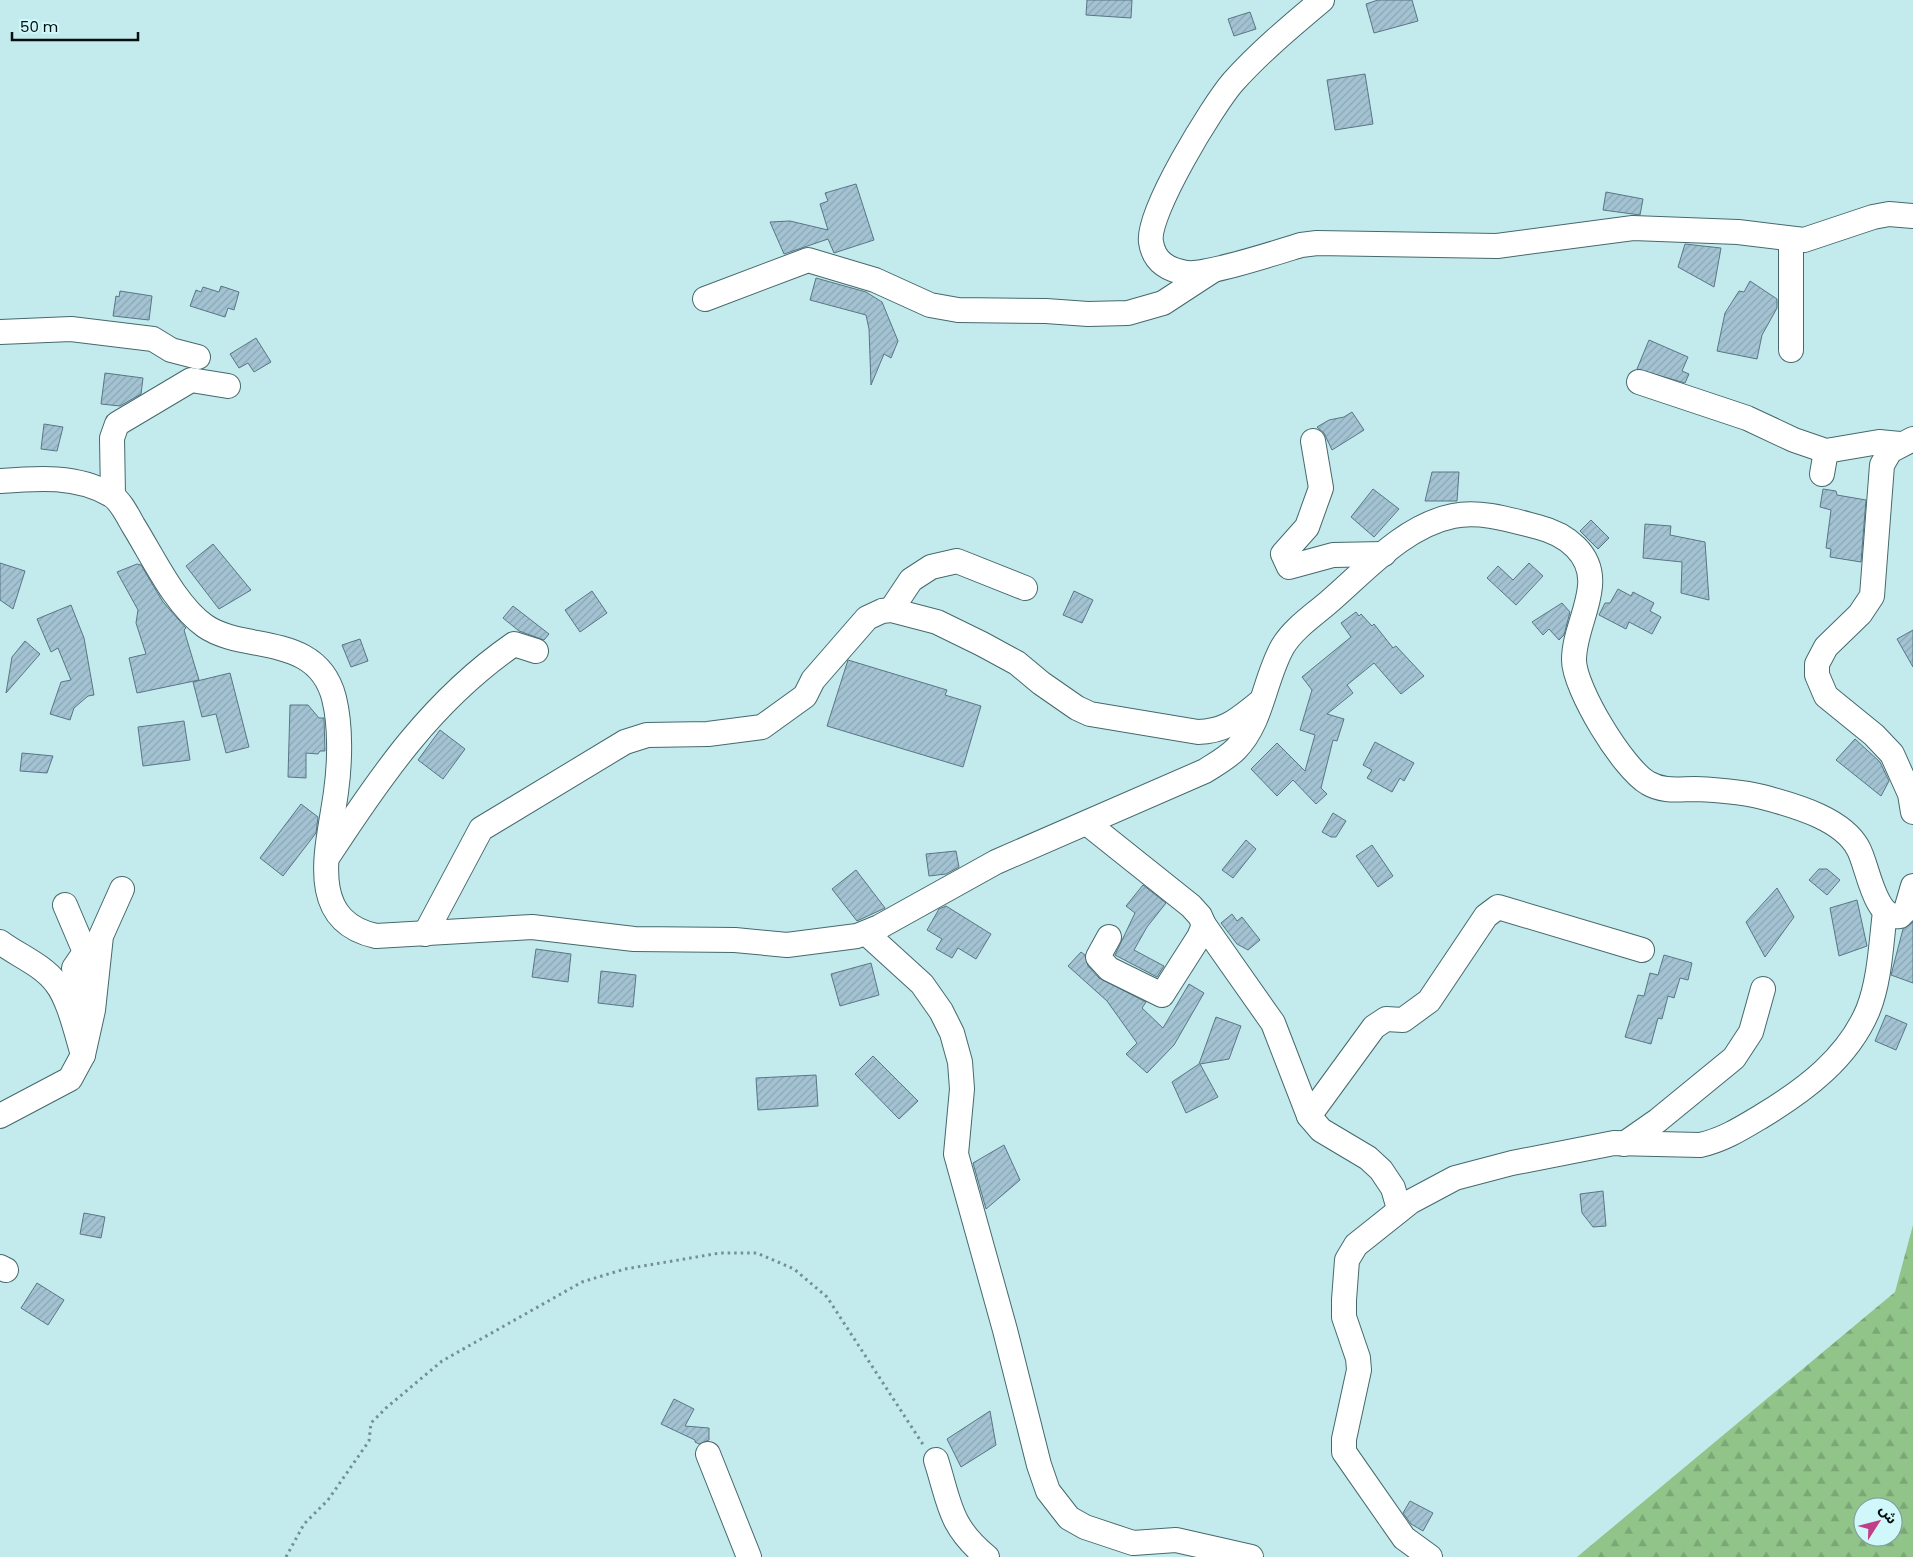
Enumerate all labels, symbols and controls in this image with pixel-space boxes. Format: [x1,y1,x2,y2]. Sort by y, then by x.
scale bar [12,10,139,42]
text: 50 m [20,16,58,37]
north arrow [1853,1497,1903,1547]
text: ش [1875,1501,1902,1528]

